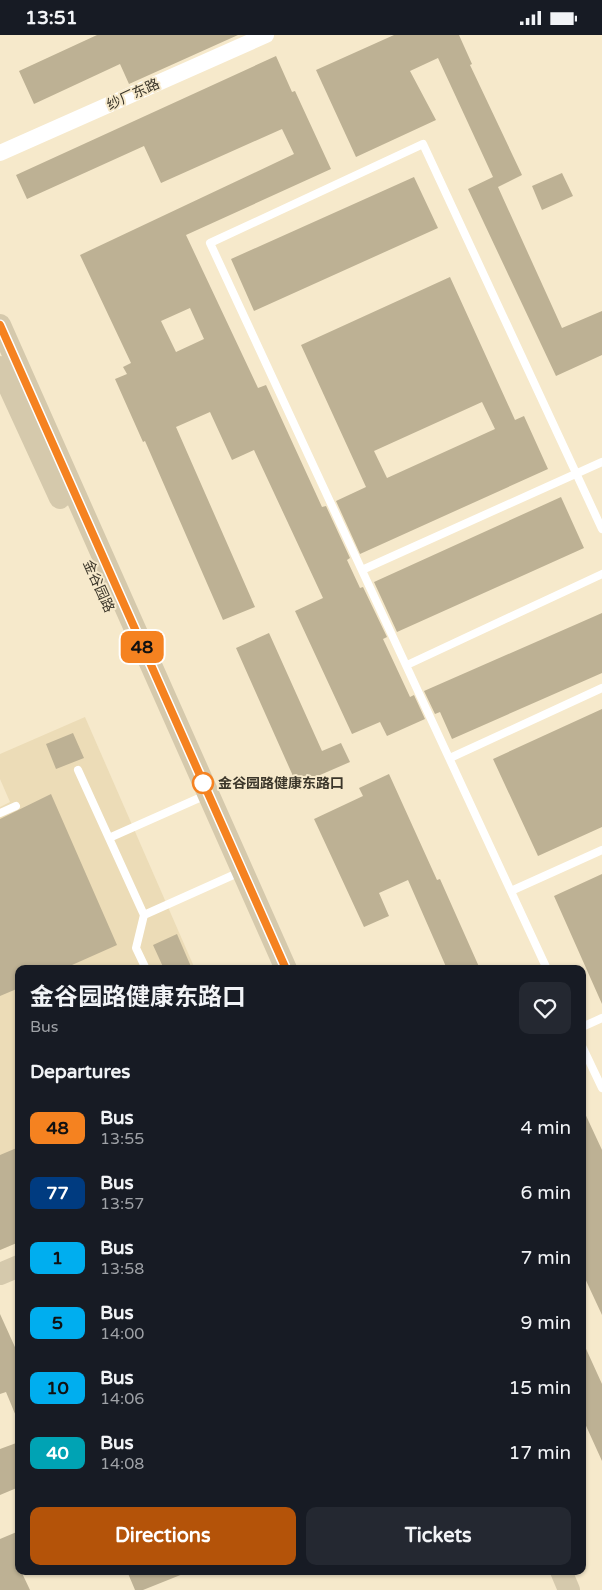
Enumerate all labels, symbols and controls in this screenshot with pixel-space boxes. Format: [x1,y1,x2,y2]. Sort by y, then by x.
text: 13:51 [25,7,78,29]
street label: 纱厂东路 [104,75,162,114]
street label: 金谷园路 [79,557,118,615]
line badge: 48 [120,631,164,663]
text: 48 [131,636,153,658]
marker: 金谷园路健康东路口 [192,772,214,794]
place label: 金谷园路健康东路口 [218,775,344,792]
button: heart [519,982,571,1034]
text: 金谷园路健康东路口 [30,983,246,1012]
text: Bus [30,1017,58,1037]
text: Departures [30,1061,130,1083]
text: Bus [100,1107,134,1129]
text: 48 [46,1117,69,1139]
text: 4 min [520,1117,571,1139]
text: 13:55 [100,1129,144,1149]
text: Bus [100,1172,134,1194]
text: 77 [46,1182,69,1204]
text: 6 min [520,1182,571,1204]
text: 13:57 [100,1194,144,1214]
text: Bus [100,1237,134,1259]
text: 1 [52,1247,63,1269]
text: 7 min [520,1247,571,1269]
text: 13:58 [100,1259,144,1279]
text: Bus [100,1302,134,1324]
text: 5 [52,1312,63,1334]
text: 9 min [520,1312,571,1334]
text: 14:00 [100,1324,144,1344]
text: Bus [100,1367,134,1389]
text: 10 [46,1377,69,1399]
text: 15 min [508,1377,571,1399]
text: 14:06 [100,1389,144,1409]
text: Bus [100,1432,134,1454]
text: 40 [46,1442,69,1464]
text: 17 min [508,1442,571,1464]
text: 14:08 [100,1454,144,1474]
button: Directions [30,1507,296,1565]
button: Tickets [306,1507,571,1565]

